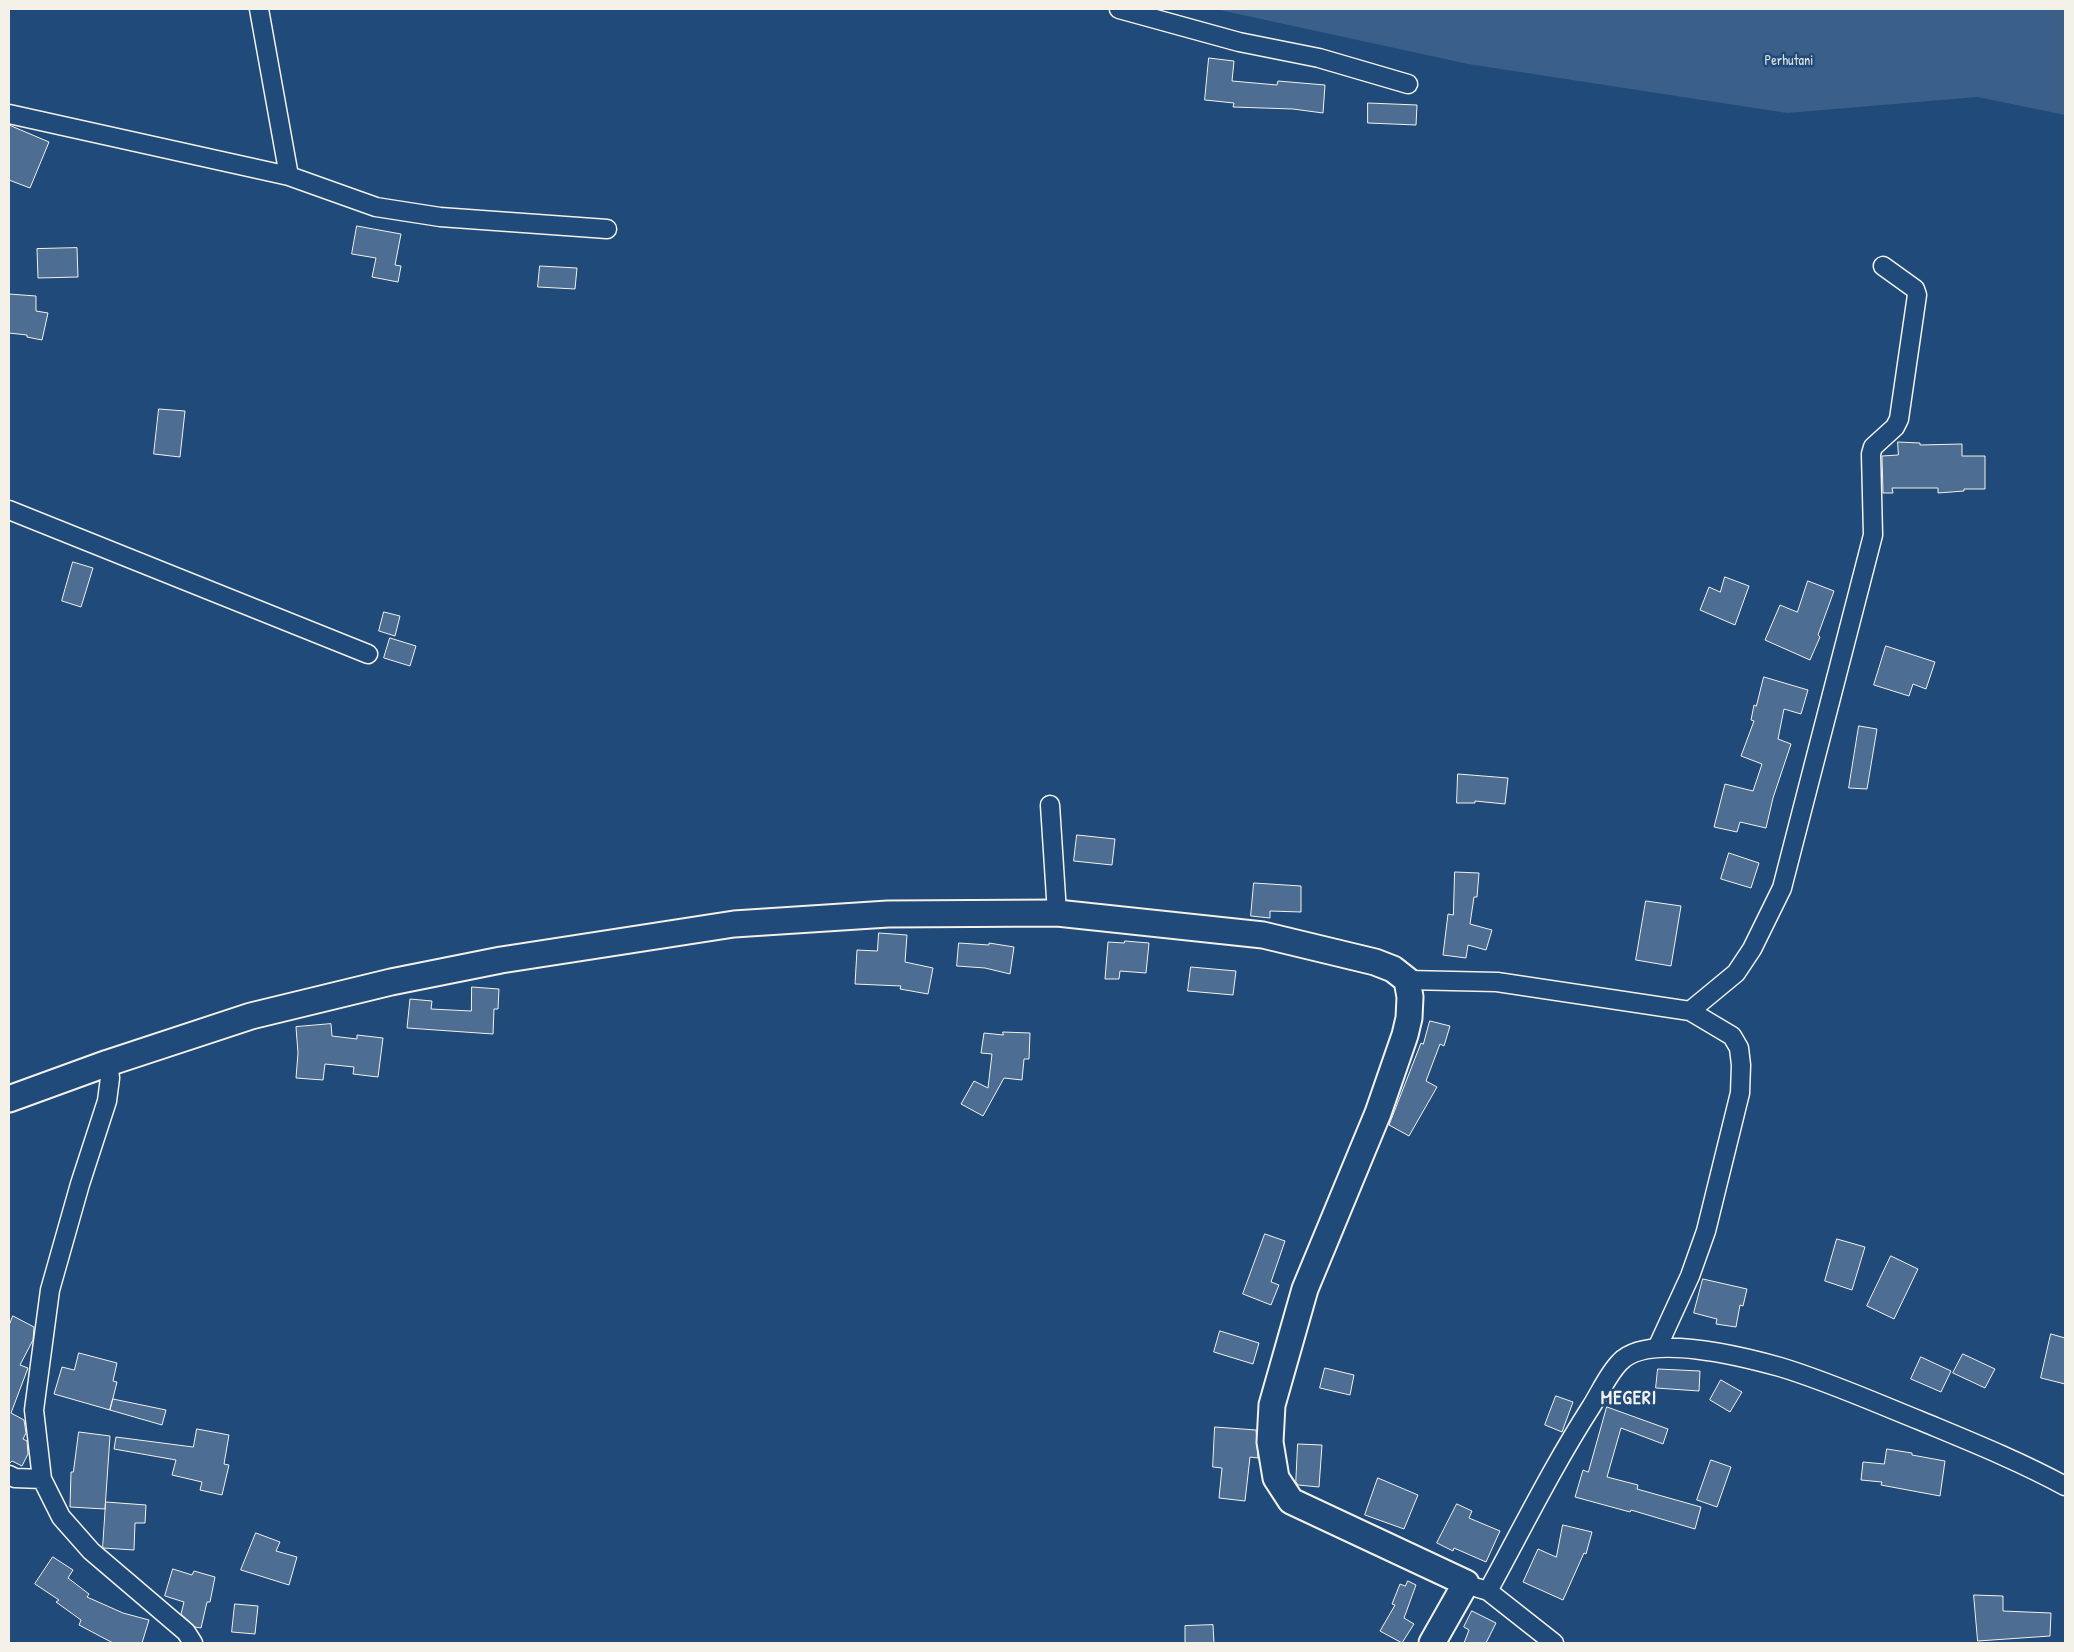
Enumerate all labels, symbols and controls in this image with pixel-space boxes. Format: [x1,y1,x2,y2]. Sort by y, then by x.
park label: Perhutani [1765,53,1813,69]
district label: MEGERI [1600,1388,1658,1410]

